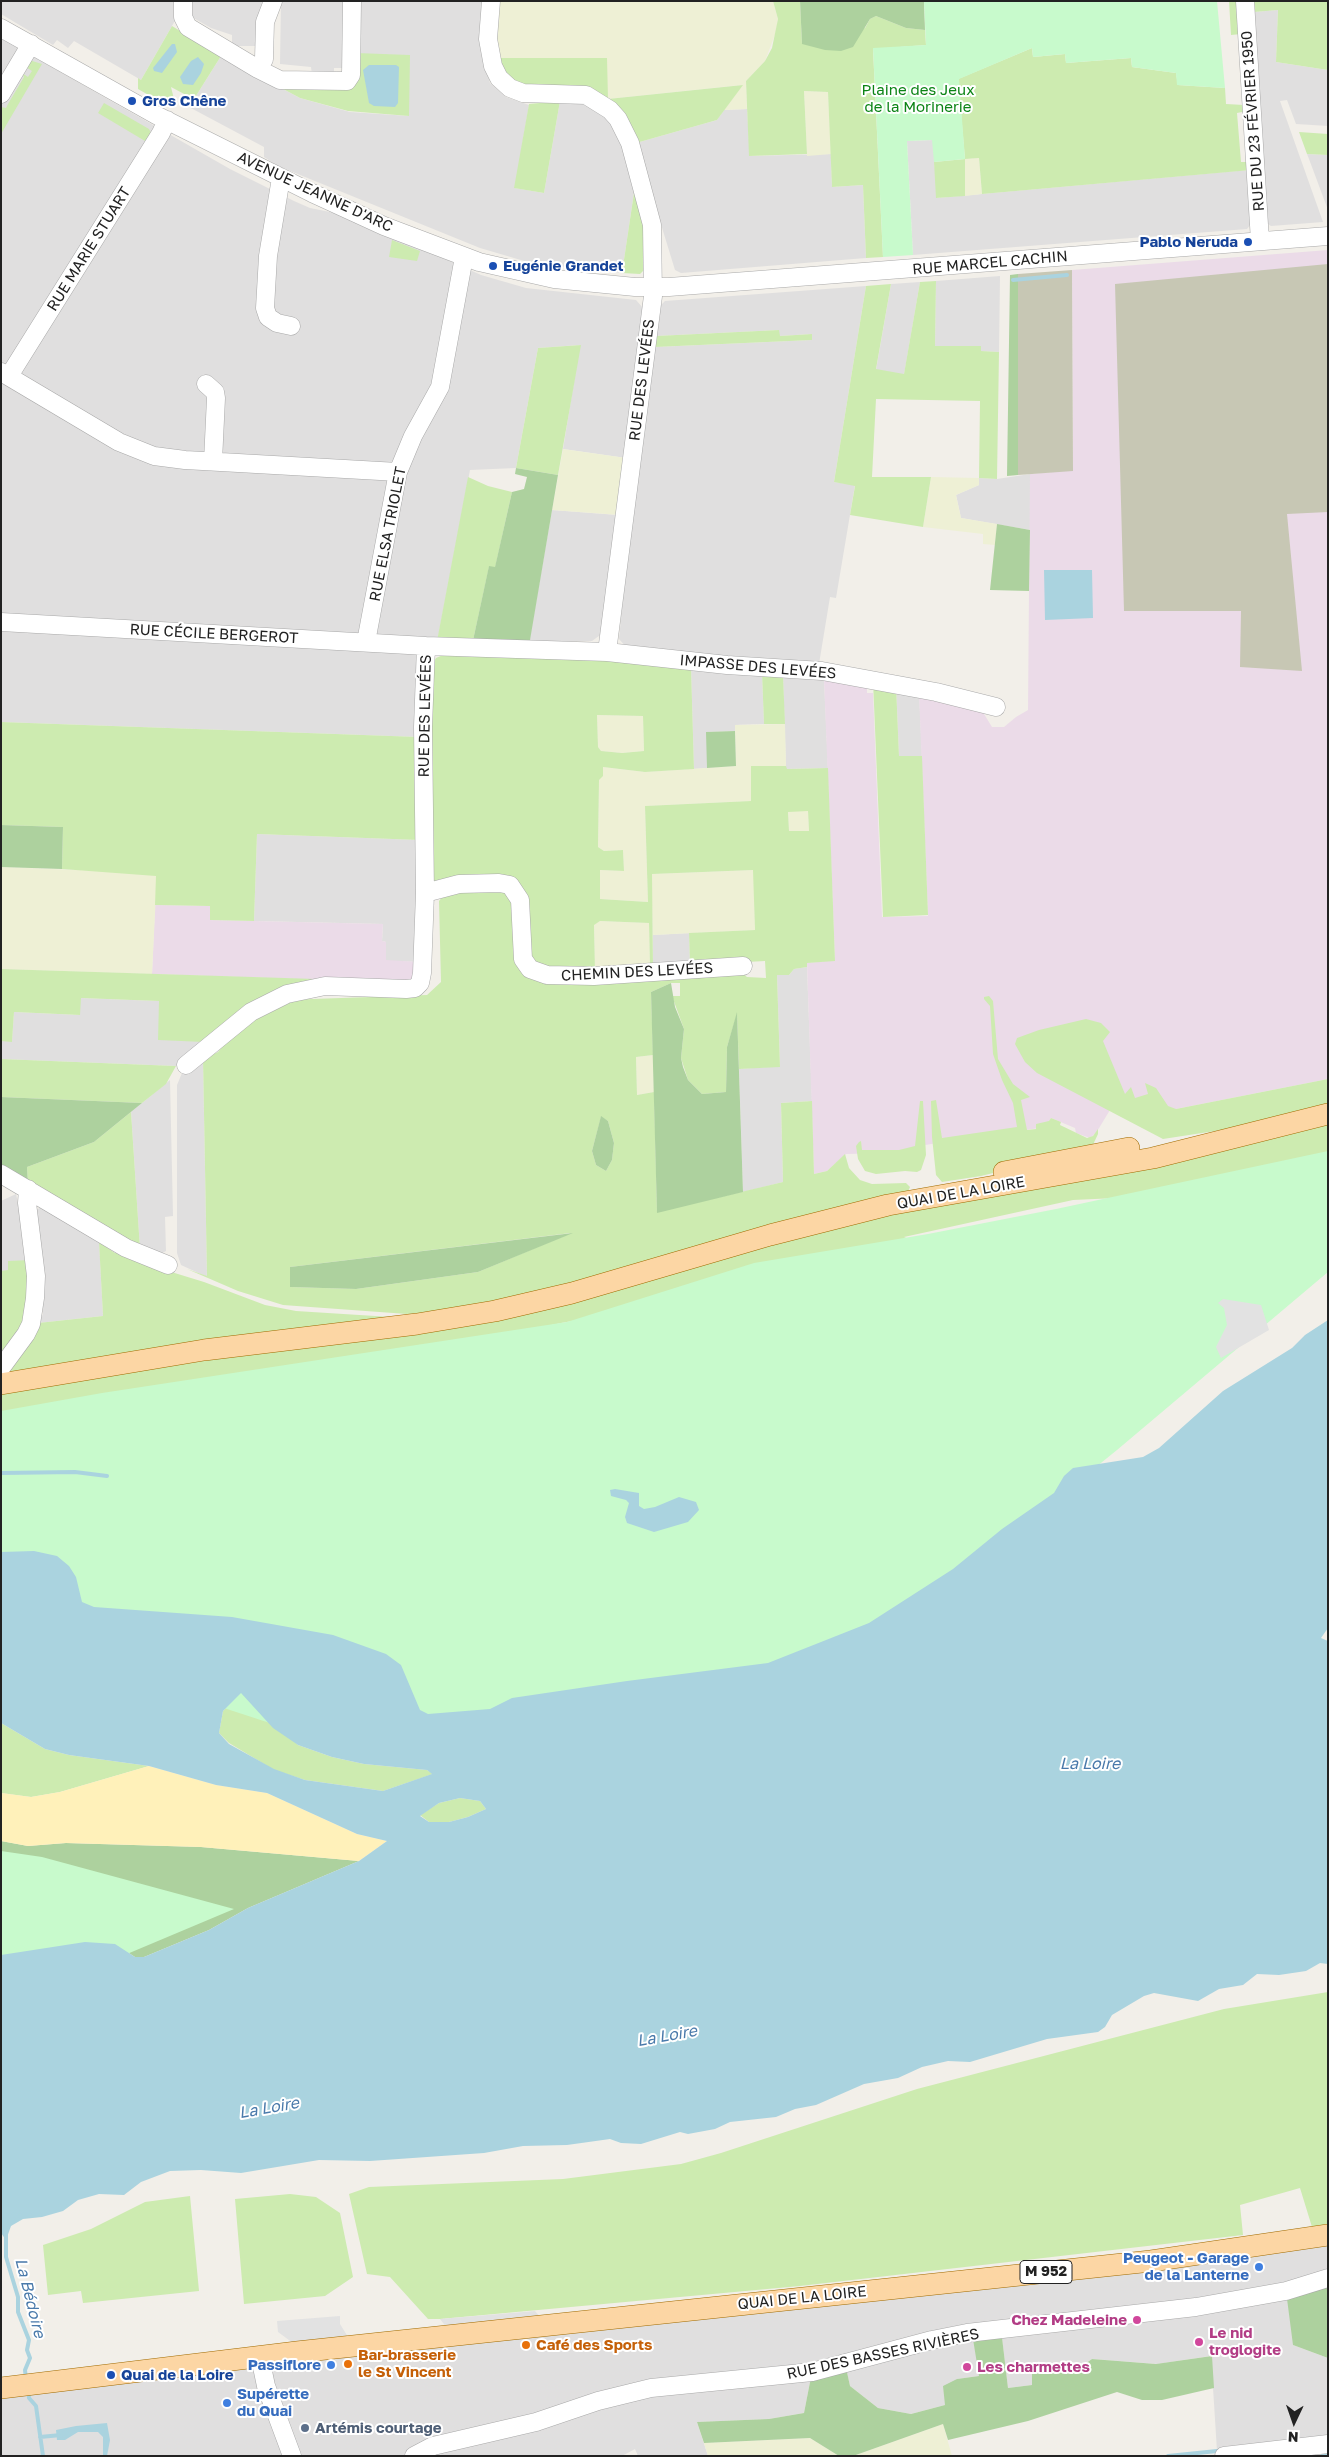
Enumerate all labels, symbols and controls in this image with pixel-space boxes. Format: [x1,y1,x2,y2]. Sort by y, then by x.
street label: RUE DU 23 FÉVRIER 1950 [1238,30,1268,212]
park label: Plaine des Jeux de la Morinerie [862,81,974,116]
place label: Gros Chêne [142,92,226,110]
marker: Gros Chêne [126,95,138,107]
street label: AVENUE JEANNE D'ARC [234,148,396,236]
street label: RUE MARIE STUART [43,183,135,315]
place label: Pablo Neruda [1140,233,1238,251]
marker: Pablo Neruda [1242,236,1254,248]
street label: RUE MARCEL CACHIN [911,247,1069,279]
place label: Eugénie Grandet [503,257,624,275]
marker: Eugénie Grandet [487,260,499,272]
street label: RUE DES LEVÉES [626,318,658,442]
street label: RUE ELSA TRIOLET [366,465,410,603]
street label: RUE CÉCILE BERGEROT [129,621,299,647]
street label: IMPASSE DES LEVÉES [679,651,837,683]
street label: RUE DES LEVÉES [415,655,435,777]
street label: CHEMIN DES LEVÉES [560,959,714,985]
street label: QUAI DE LA LOIRE [896,1173,1026,1213]
water label: La Loire [1060,1754,1120,1774]
water label: La Loire [636,2021,698,2051]
water label: La Loire [238,2093,300,2123]
place label: Peugeot - Garage de la Lanterne [1123,2249,1249,2284]
water label: La Bédoire [11,2256,49,2340]
road number: M 952 [1020,2260,1072,2284]
marker: Peugeot - Garage de la Lanterne [1253,2261,1265,2273]
street label: QUAI DE LA LOIRE [737,2282,867,2314]
place label: Chez Madeleine [1011,2311,1127,2329]
marker: Chez Madeleine [1131,2314,1143,2326]
place label: Le nid troglogite [1209,2324,1281,2359]
street label: RUE DES BASSES RIVIÈRES [785,2325,981,2383]
place label: Café des Sports [536,2336,652,2354]
marker: Le nid troglogite [1193,2336,1205,2348]
marker: Café des Sports [520,2339,532,2351]
place label: Bar-brasserie le St Vincent [358,2346,456,2381]
place label: Passiflore [248,2356,321,2374]
marker: Bar-brasserie le St Vincent [342,2358,354,2370]
place label: Les charmettes [977,2358,1090,2376]
marker: Passiflore [325,2359,337,2371]
marker: Les charmettes [961,2361,973,2373]
place label: Quai de la Loire [121,2366,233,2384]
marker: Quai de la Loire [105,2369,117,2381]
place label: Supérette du Quai [237,2385,309,2420]
marker: Supérette du Quai [221,2397,233,2409]
north arrow [1269,2397,1319,2447]
place label: Artémis courtage [315,2419,442,2437]
marker: Artémis courtage [299,2422,311,2434]
text: N [1287,2429,1299,2446]

